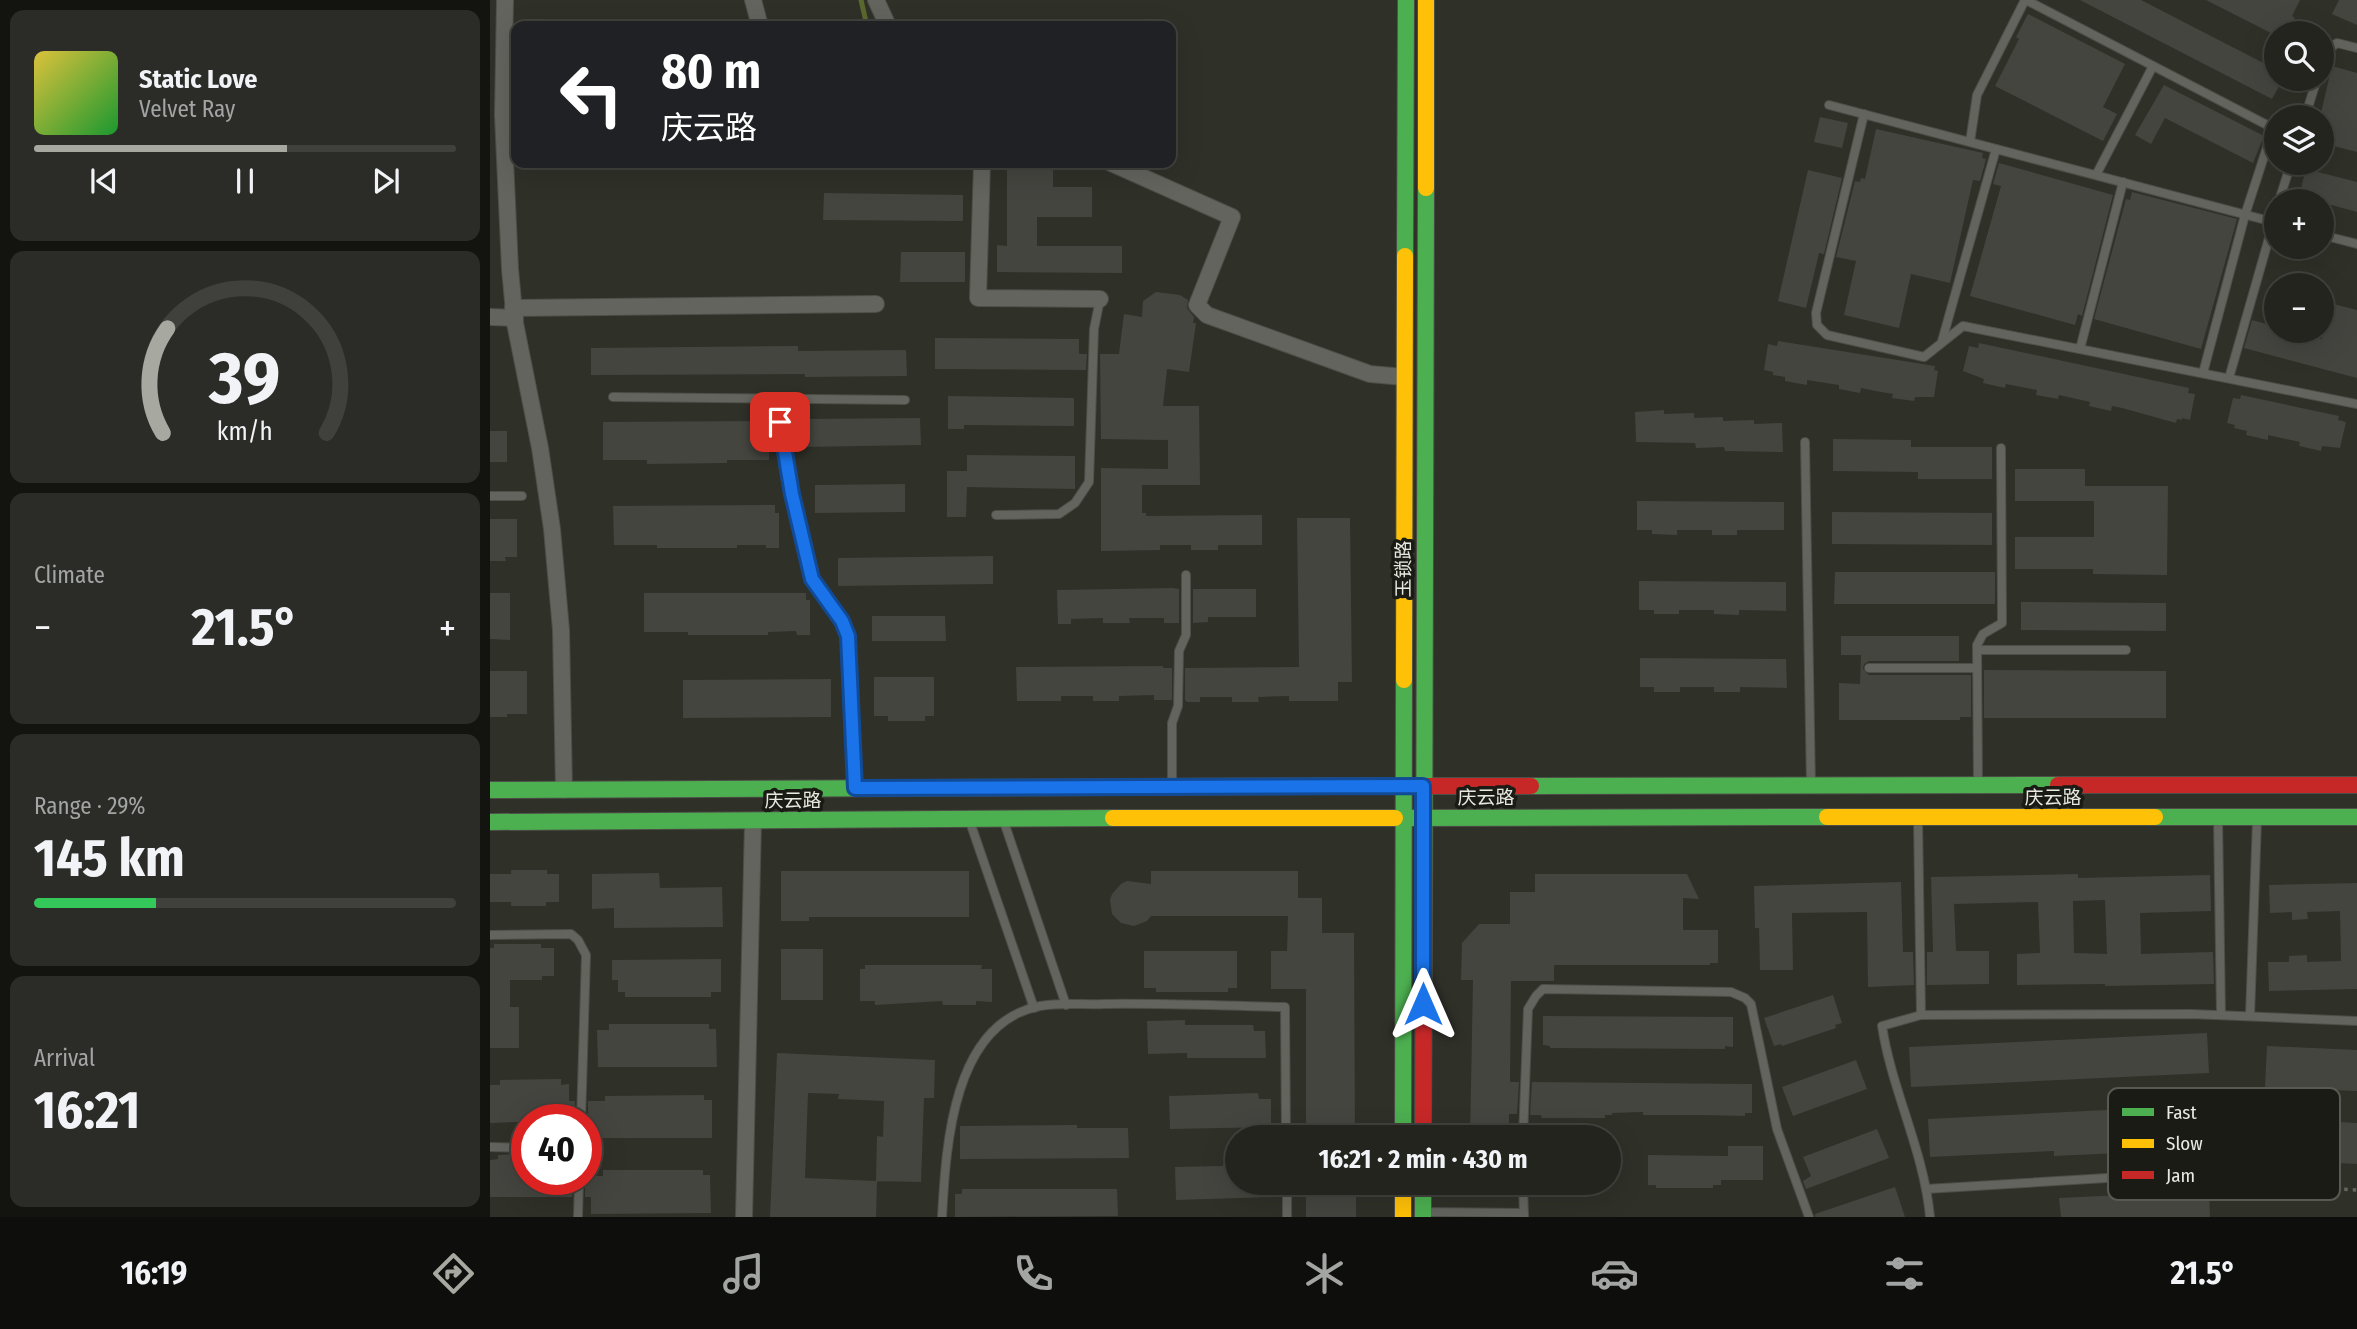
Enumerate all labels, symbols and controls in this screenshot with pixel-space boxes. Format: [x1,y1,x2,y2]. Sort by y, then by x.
map controls [2264,21,2334,343]
button: search [2264,21,2334,91]
text: 80 m [661,42,761,101]
icon: left [546,49,637,140]
text: Static Love [139,64,257,95]
text: Velvet Ray [139,95,235,123]
button: layers [2264,105,2334,175]
text: 庆云路 [661,109,757,147]
icon: previous [85,162,123,200]
icon: pause [226,162,264,200]
icon: next [367,162,405,200]
button: + [2264,189,2334,259]
button: − [2264,273,2334,343]
text: 39 [208,336,281,423]
pin [750,392,810,452]
icon: arrive [761,403,799,441]
text: km/h [217,417,273,447]
street label: 玉锁路 [1392,540,1415,598]
text: Climate [34,561,105,589]
text: 21.5° [191,596,298,659]
text: − [34,605,51,651]
text: + [439,605,456,651]
street label: 庆云路 [1457,786,1515,809]
street label: 庆云路 [2024,786,2082,809]
street label: 庆云路 [764,789,822,812]
text: Range · 29% [34,792,146,820]
text: 145 km [34,827,185,890]
position arrow [1386,967,1460,1041]
text: Arrival [34,1044,95,1072]
text: 16:21 [34,1079,140,1142]
legend [2108,1088,2340,1200]
text: Fast [2166,1101,2197,1124]
speed limit sign: 40 [511,1104,602,1195]
text: Slow [2166,1132,2203,1155]
text: 16:21 · 2 min · 430 m [1318,1144,1528,1175]
text: Jam [2166,1164,2195,1187]
icon: directions [429,1249,478,1298]
icon: music [719,1249,768,1298]
icon: phone [1009,1249,1058,1298]
icon: climate [1300,1249,1349,1298]
icon: car [1590,1249,1639,1298]
icon: filters [1880,1249,1929,1298]
text: 16:19 [121,1254,187,1292]
text: 21.5° [2170,1254,2236,1292]

